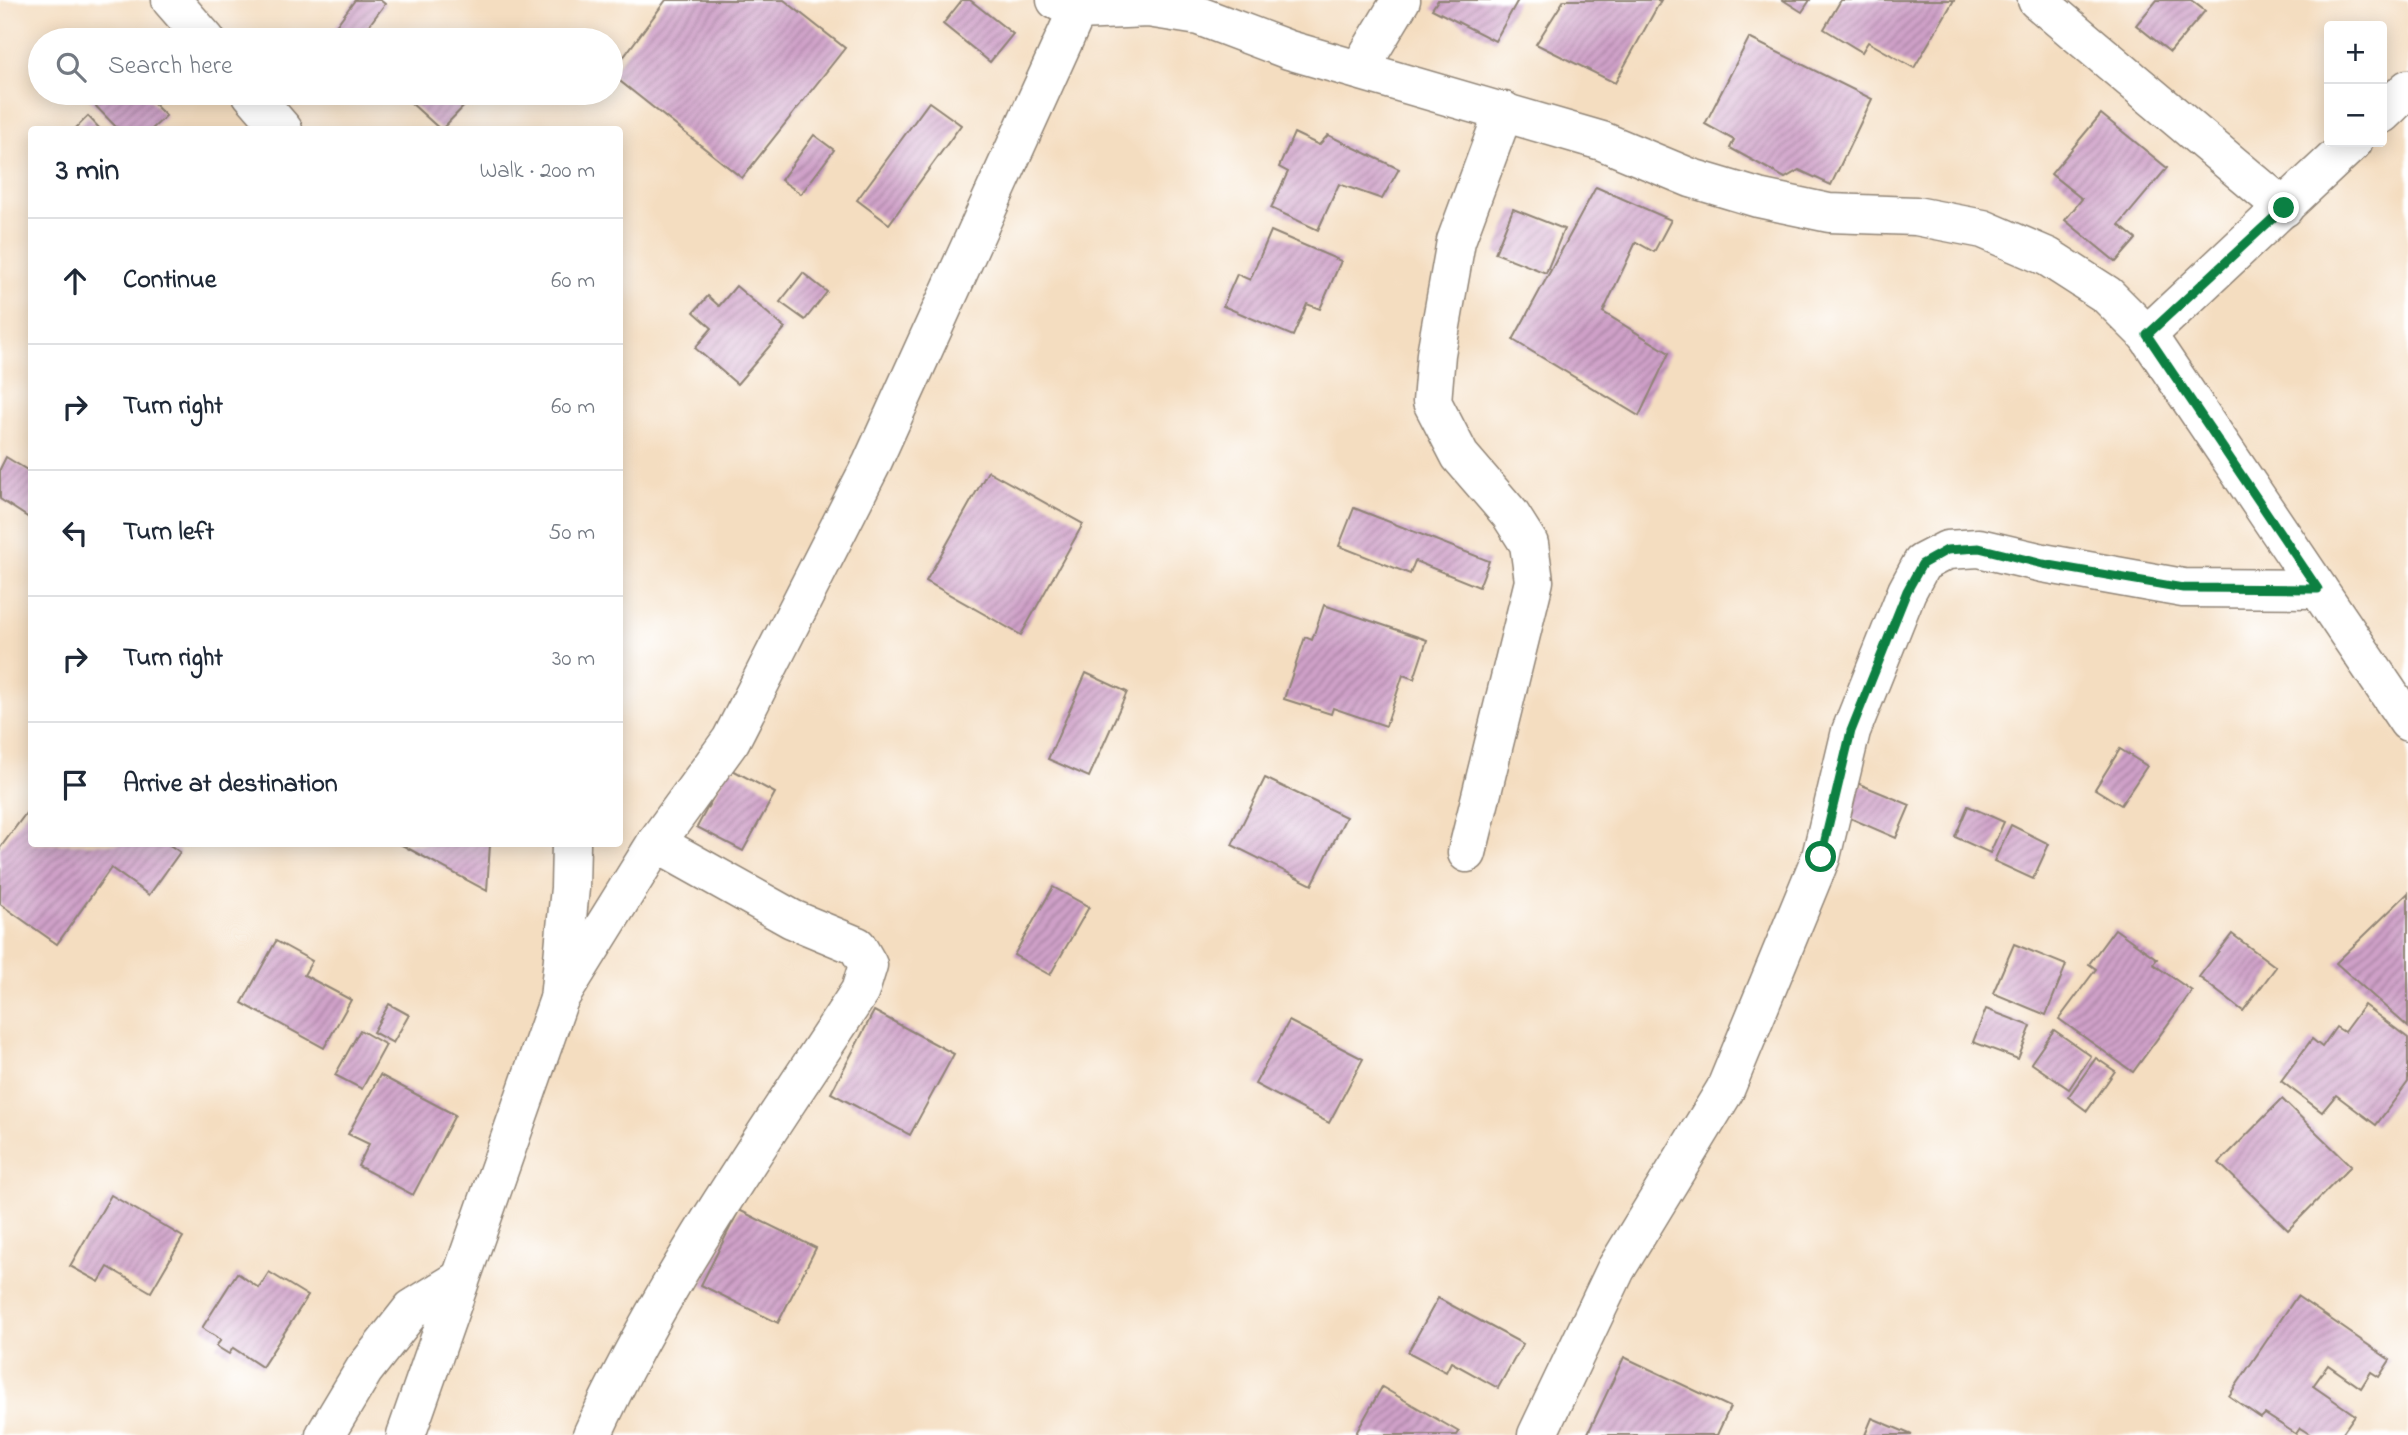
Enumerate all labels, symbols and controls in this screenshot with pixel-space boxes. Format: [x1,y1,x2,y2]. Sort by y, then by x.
map controls [2324,21,2387,147]
button: + [2324,21,2387,84]
search box [28,28,623,105]
icon: search [52,48,90,86]
text: Search here [108,48,233,86]
button: − [2324,84,2387,147]
text: 3 min [56,150,119,194]
text: Walk · 200 m [480,155,595,188]
route end [2268,192,2299,223]
icon: ahead [56,262,94,300]
text: Continue [123,262,216,300]
text: 60 m [551,265,595,298]
icon: right [56,388,94,426]
text: Turn right [123,388,223,426]
text: 60 m [551,391,595,424]
icon: left [56,514,94,552]
text: Turn left [123,514,214,552]
text: 50 m [548,517,595,550]
icon: right [56,640,94,678]
text: Turn right [123,640,223,678]
text: 30 m [552,643,595,676]
icon: arrive [56,766,94,804]
text: Arrive at destination [123,766,338,804]
route start [1805,841,1836,872]

